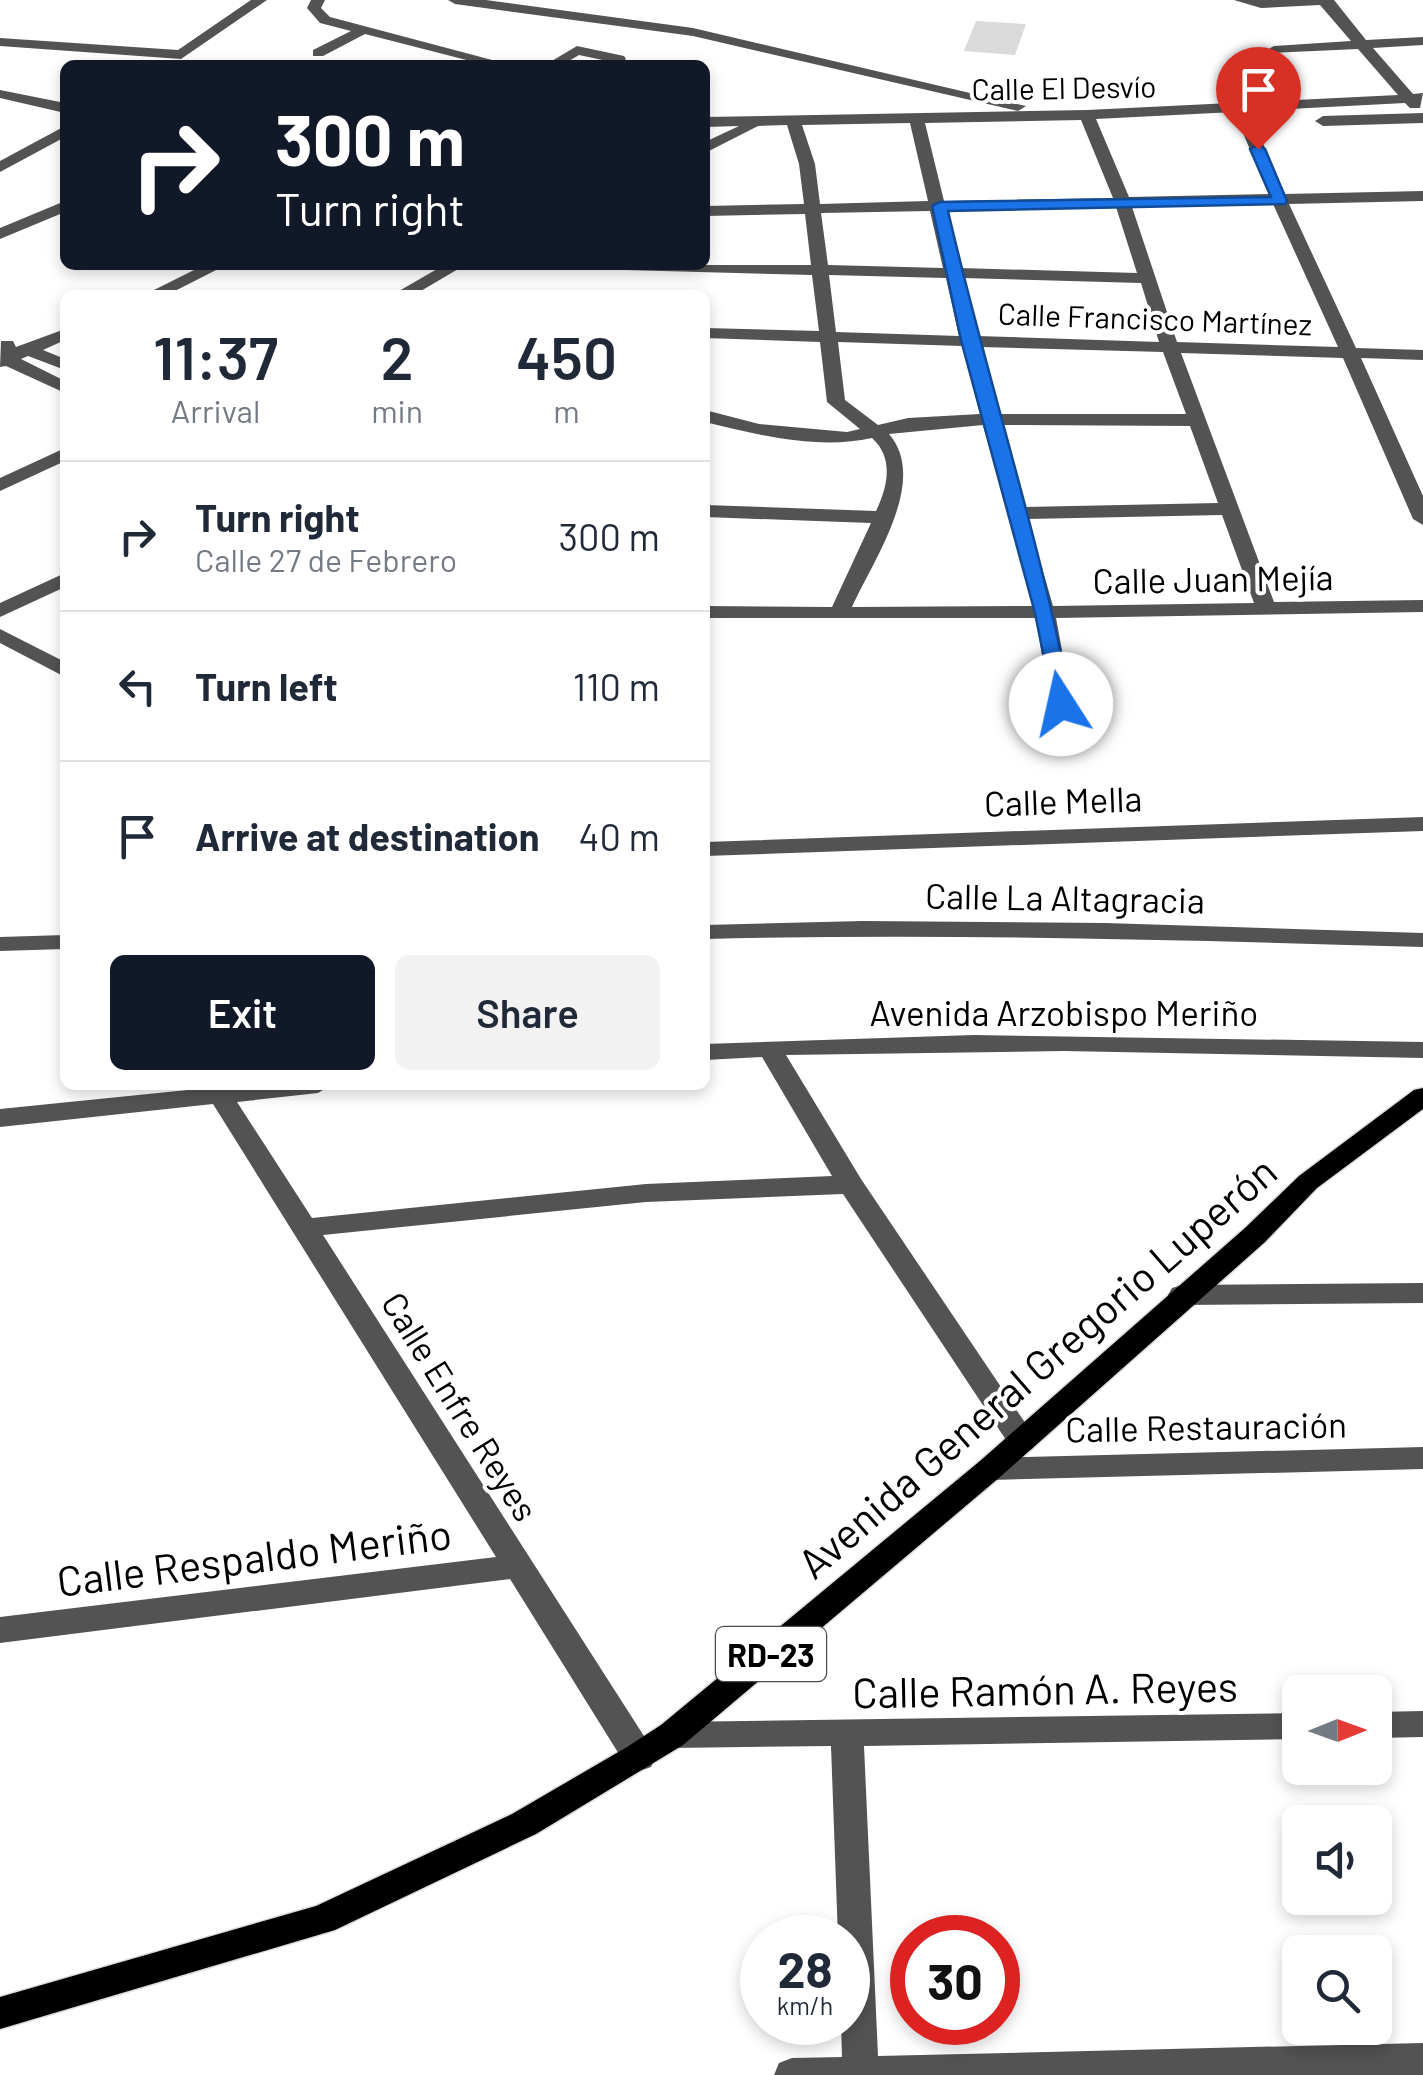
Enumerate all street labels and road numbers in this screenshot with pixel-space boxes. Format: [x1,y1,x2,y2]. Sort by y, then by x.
street label: Calle El Desvío [971,67,1157,107]
street label: Calle Francisco Martínez [997,295,1313,341]
street label: Calle Juan Mejía [1092,555,1334,601]
street label: Calle Mella [983,776,1143,824]
street label: Calle La Altagracia [925,874,1205,920]
street label: Avenida Arzobispo Meriño [870,991,1258,1033]
street label: Avenida General Gregorio Luperón [787,1145,1286,1588]
street label: Calle Enfre Reyes [374,1284,548,1528]
street label: Calle Restauración [1065,1403,1347,1449]
street label: Calle Respaldo Meriño [54,1507,454,1606]
road number: RD-23 [716,1627,826,1681]
street label: Calle Ramón A. Reyes [852,1660,1238,1717]

